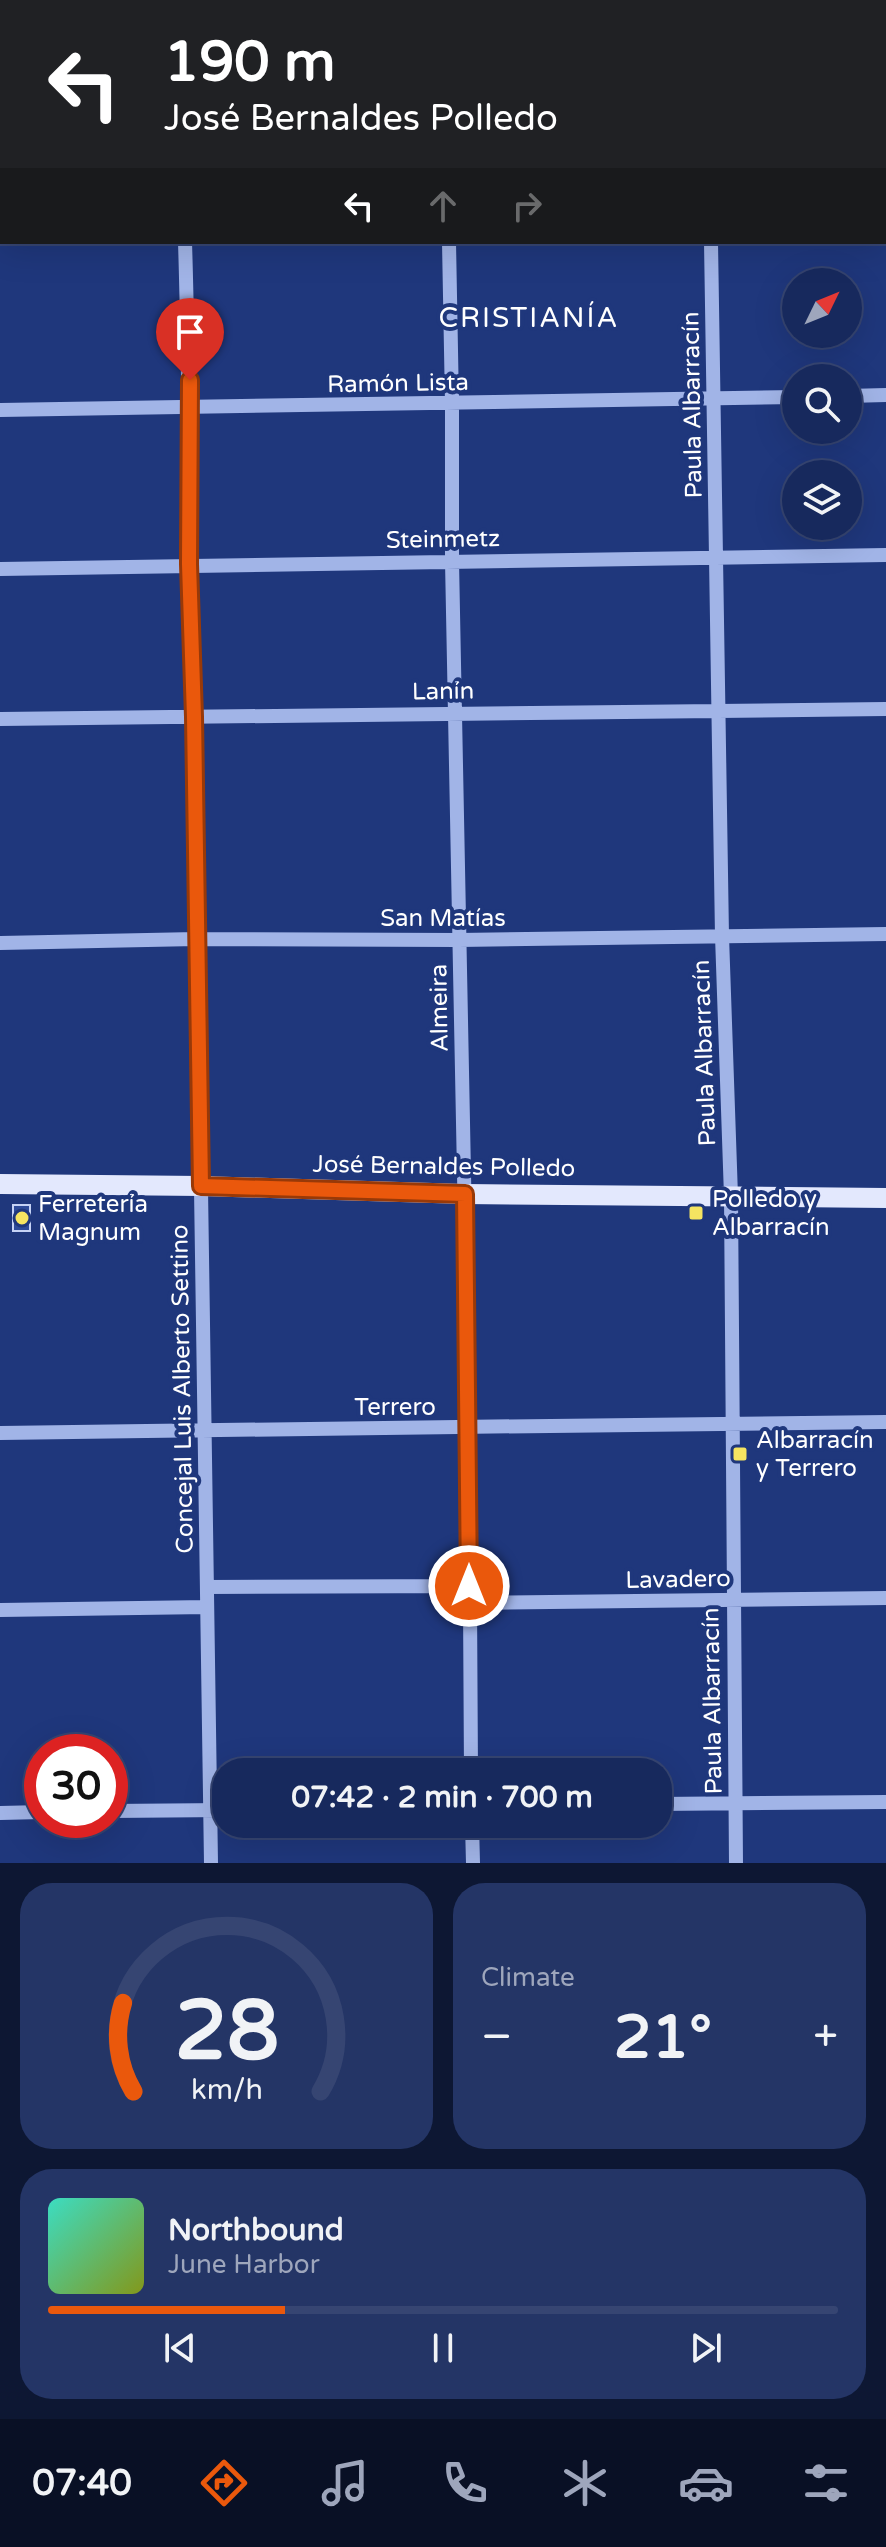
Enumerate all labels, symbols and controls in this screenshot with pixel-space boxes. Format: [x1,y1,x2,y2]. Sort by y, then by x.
text: 190 m [164,29,335,96]
icon: left [32,32,136,136]
text: José Bernaldes Polledo [164,97,558,140]
icon: left [337,184,381,228]
icon: ahead [421,184,465,228]
icon: right [505,184,549,228]
north arrow [782,268,862,348]
map controls [782,268,862,540]
pin [156,298,224,380]
district label: CRISTIANÍA [439,301,619,335]
icon: arrive [168,310,212,354]
street label: Paula Albarracín [676,311,709,499]
button: search [782,364,862,444]
street label: Ramón Lista [327,368,469,399]
button: layers [782,460,862,540]
street label: Steinmetz [386,524,500,555]
street label: Lanín [411,676,475,707]
street label: San Matías [380,904,506,933]
street label: Paula Albarracín [687,959,722,1147]
street label: Almeira [424,964,455,1052]
street label: José Bernaldes Polledo [312,1150,576,1183]
place label: Polledo y Albarracín [712,1185,830,1242]
place label: Ferretería Magnum [38,1190,148,1247]
marker: Polledo y Albarracín [687,1204,705,1222]
marker: Ferretería Magnum [13,1209,31,1227]
street label: Concejal Luis Alberto Settino [165,1224,200,1554]
street label: Terrero [354,1393,436,1422]
place label: Albarracín y Terrero [756,1426,874,1483]
marker: Albarracín y Terrero [731,1445,749,1463]
position arrow [427,1544,511,1628]
street label: Lavadero [625,1564,731,1595]
street label: Paula Albarracín [696,1607,729,1795]
speed limit sign: 30 [24,1734,128,1838]
text: 07:42 · 2 min · 700 m [291,1779,593,1816]
text: Climate [481,1962,575,1993]
text: 28 [174,1982,279,2082]
text: 21° [614,2002,712,2074]
text: − [481,2011,512,2064]
text: + [813,2011,838,2064]
text: km/h [191,2073,262,2107]
text: Northbound [168,2212,344,2249]
text: June Harbor [168,2249,320,2280]
icon: previous [158,2326,202,2370]
icon: pause [421,2326,465,2370]
icon: next [684,2326,728,2370]
icon: directions [196,2455,252,2511]
icon: music [317,2455,373,2511]
icon: phone [437,2455,493,2511]
icon: climate [557,2455,613,2511]
icon: car [678,2455,734,2511]
icon: filters [798,2455,854,2511]
text: 07:40 [32,2462,132,2505]

